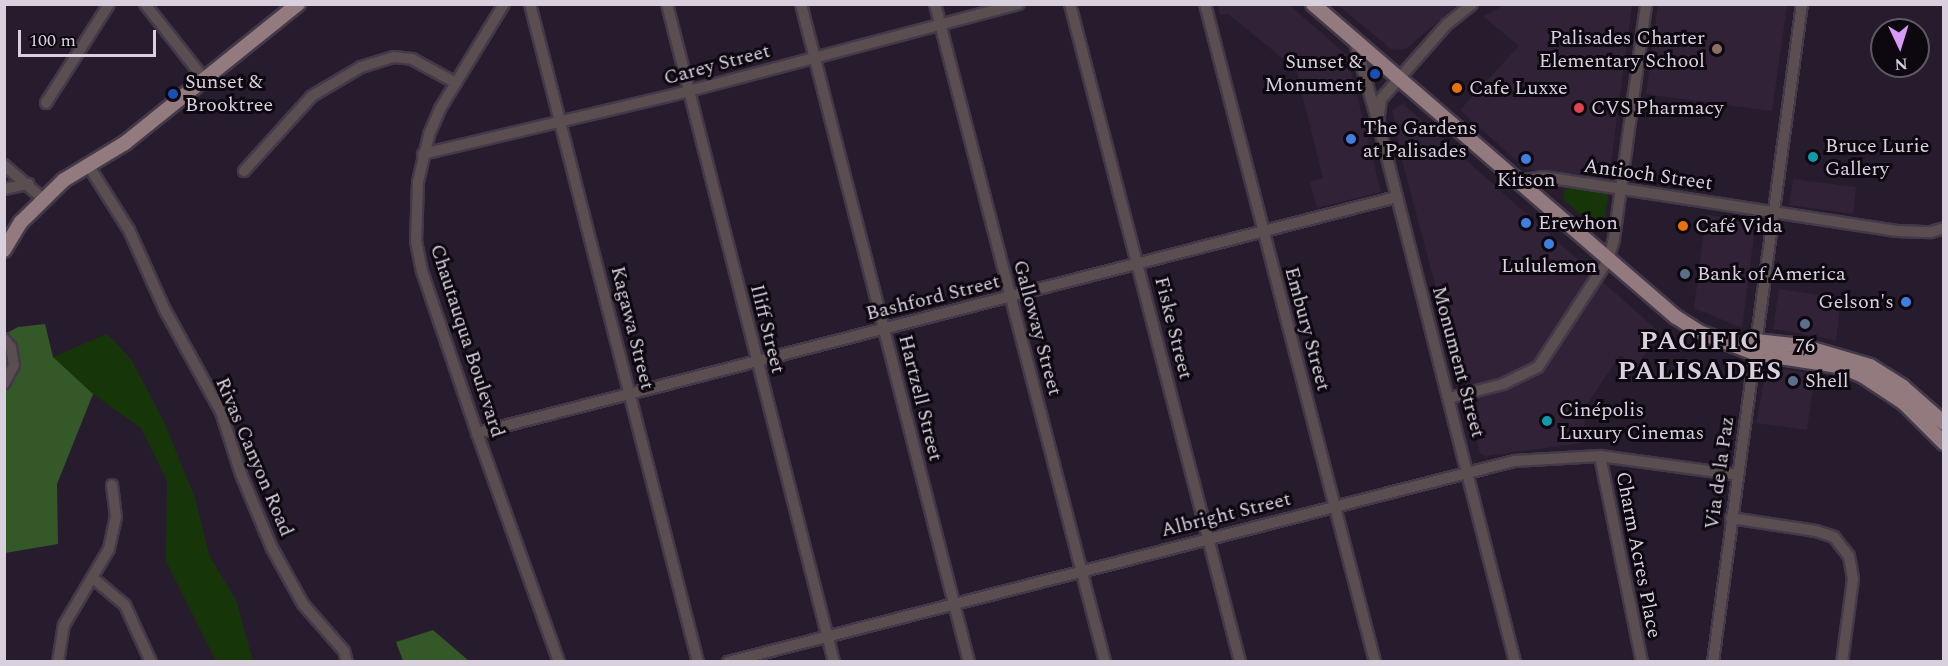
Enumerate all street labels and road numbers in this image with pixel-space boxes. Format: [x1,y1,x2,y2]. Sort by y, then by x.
street label: Carey Street [661,39,773,91]
street label: Antioch Street [1582,154,1714,196]
street label: Chautauqua Boulevard [424,241,510,441]
street label: Galloway Street [1007,258,1067,398]
street label: Kagawa Street [605,264,659,392]
street label: Embury Street [1279,264,1335,394]
street label: Bashford Street [863,270,1003,326]
street label: Fiske Street [1149,274,1197,382]
street label: Iliff Street [744,282,790,376]
street label: Monument Street [1426,284,1490,440]
street label: Hartzell Street [893,332,947,464]
street label: Rivas Canyon Road [210,374,298,540]
street label: Via de la Paz [1700,415,1740,531]
street label: Charm Acres Place [1610,470,1666,640]
street label: Albright Street [1159,487,1293,543]

